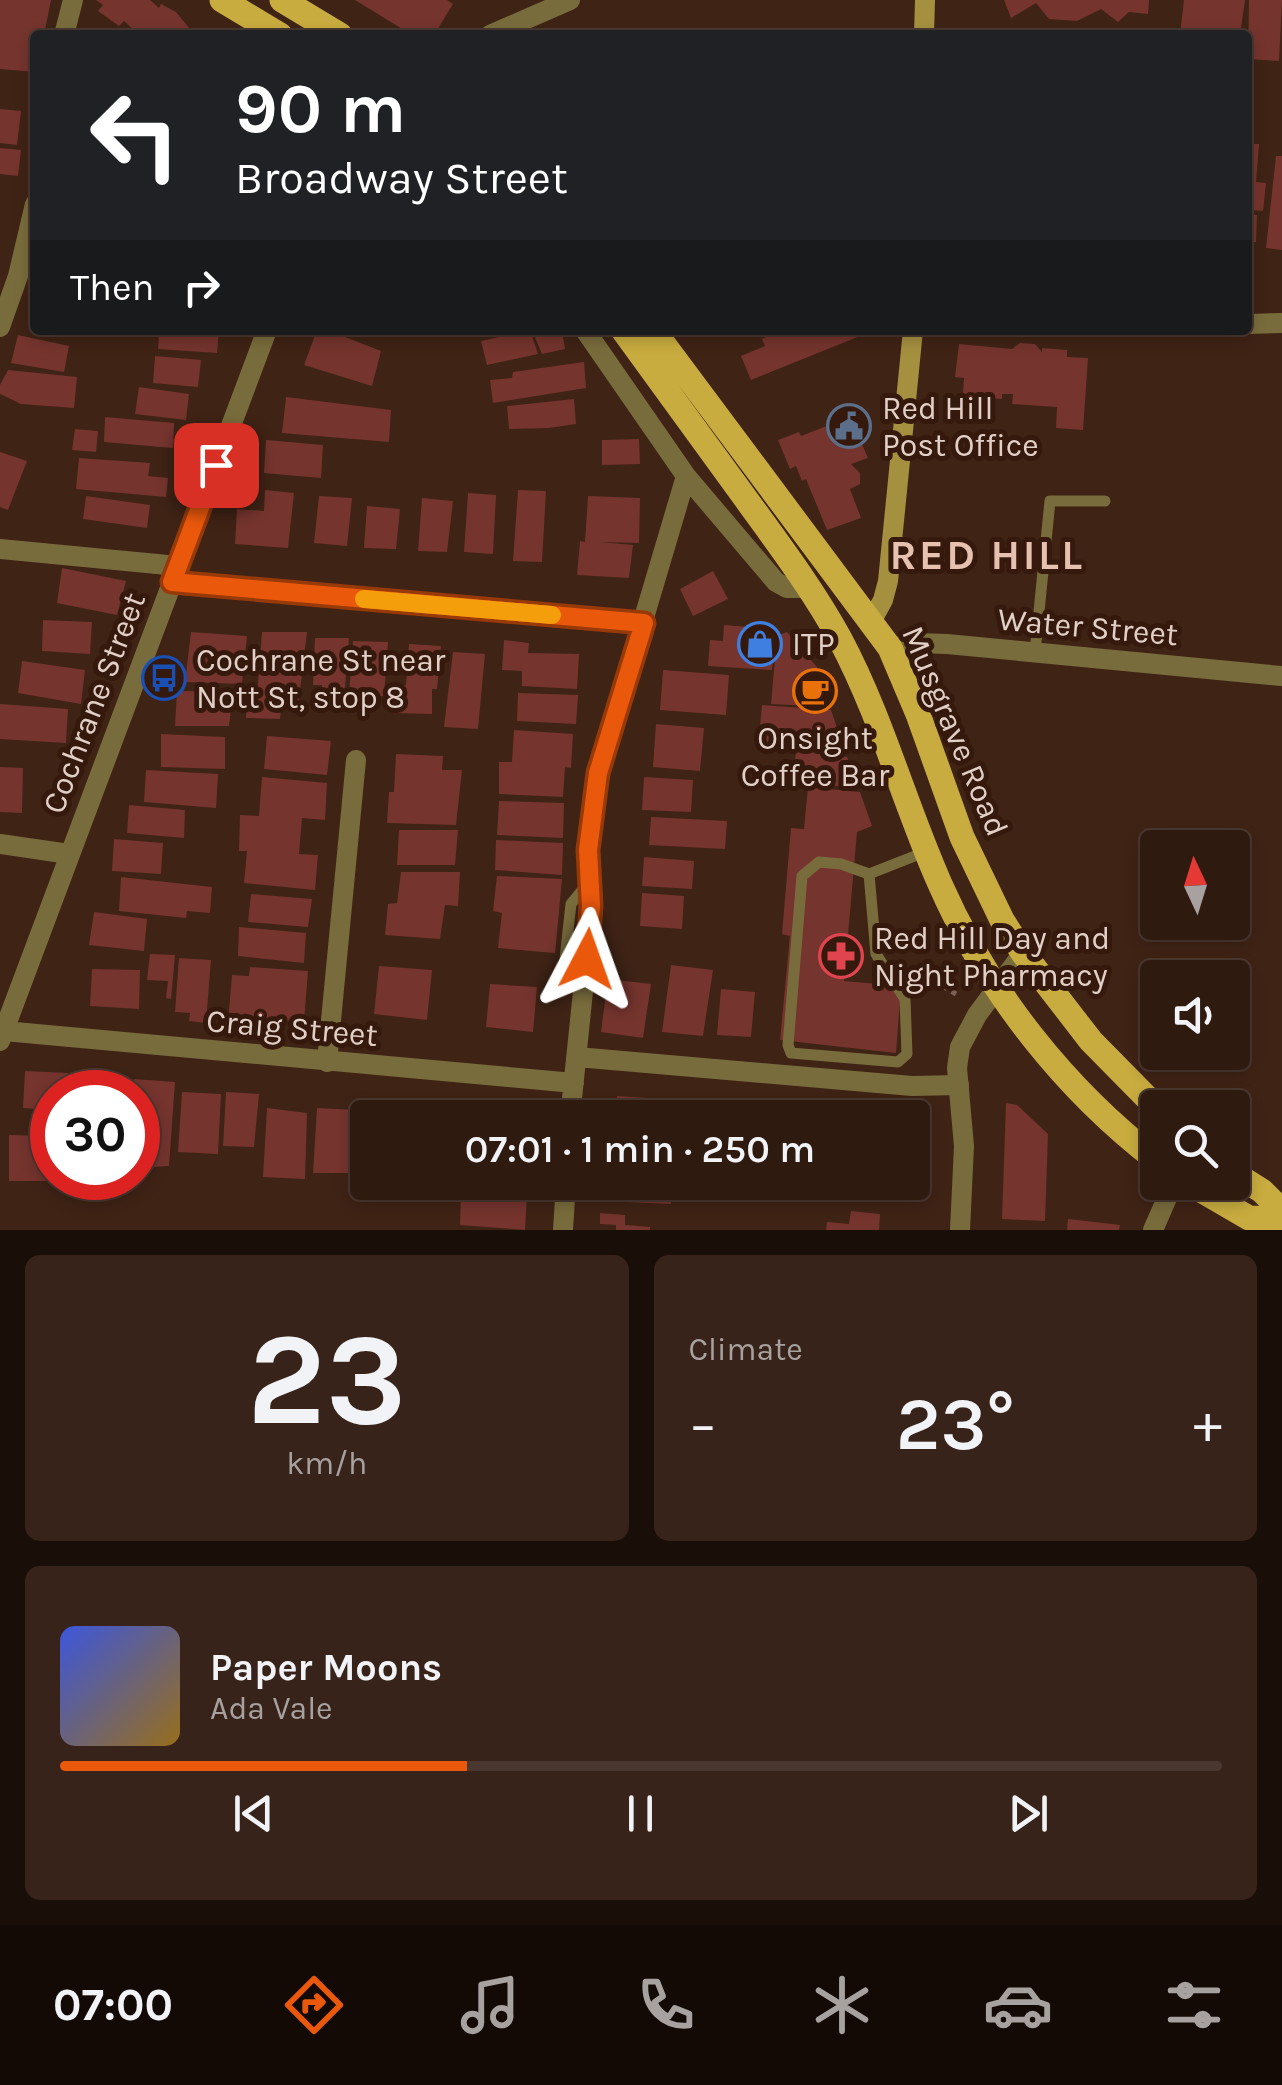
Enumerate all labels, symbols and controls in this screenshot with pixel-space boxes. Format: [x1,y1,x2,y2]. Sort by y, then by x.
text: 90 m [235,68,406,150]
icon: left [70,70,200,200]
text: Broadway Street [235,152,568,204]
icon: right [174,260,229,315]
text: Then [70,265,154,310]
place label: Red Hill Post Office [882,390,1039,464]
public building icon: Red Hill Post Office [826,403,872,449]
pin [174,423,259,508]
icon: arrive [189,438,244,493]
district label: RED HILL [889,530,1085,580]
street label: Cochrane Street [35,587,153,819]
street label: Water Street [996,601,1180,653]
shop icon: ITP [737,621,783,667]
street label: Musgrave Road [894,621,1016,841]
place label: ITP [792,626,835,663]
place label: Cochrane St near Nott St, stop 8 [196,642,446,716]
bus stop icon: Cochrane St near Nott St, stop 8 [141,655,187,701]
cafe icon: Onsight Coffee Bar [792,668,838,714]
place label: Onsight Coffee Bar [741,720,890,794]
north arrow [1140,830,1250,940]
map controls [1140,830,1250,1200]
position arrow [535,907,639,1011]
place label: Red Hill Day and Night Pharmacy [874,920,1110,994]
pharmacy icon: Red Hill Day and Night Pharmacy [818,933,864,979]
button: sound [1140,960,1250,1070]
street label: Craig Street [205,1002,379,1054]
speed limit sign: 30 [30,1070,160,1200]
button: search [1140,1090,1250,1200]
text: 07:01 · 1 min · 250 m [465,1127,815,1172]
text: 23 [247,1304,407,1456]
text: Climate [689,1331,803,1368]
text: 23° [896,1380,1015,1468]
text: − [689,1392,717,1456]
text: + [1193,1392,1222,1456]
text: km/h [286,1445,367,1482]
text: Paper Moons [210,1645,442,1690]
text: Ada Vale [210,1690,333,1727]
icon: previous [226,1786,281,1841]
icon: pause [613,1786,668,1841]
icon: next [1001,1786,1056,1841]
icon: directions [279,1970,349,2040]
icon: music [455,1970,525,2040]
icon: phone [631,1970,701,2040]
icon: climate [807,1970,877,2040]
icon: car [983,1970,1053,2040]
icon: filters [1159,1970,1229,2040]
text: 07:00 [53,1979,173,2031]

